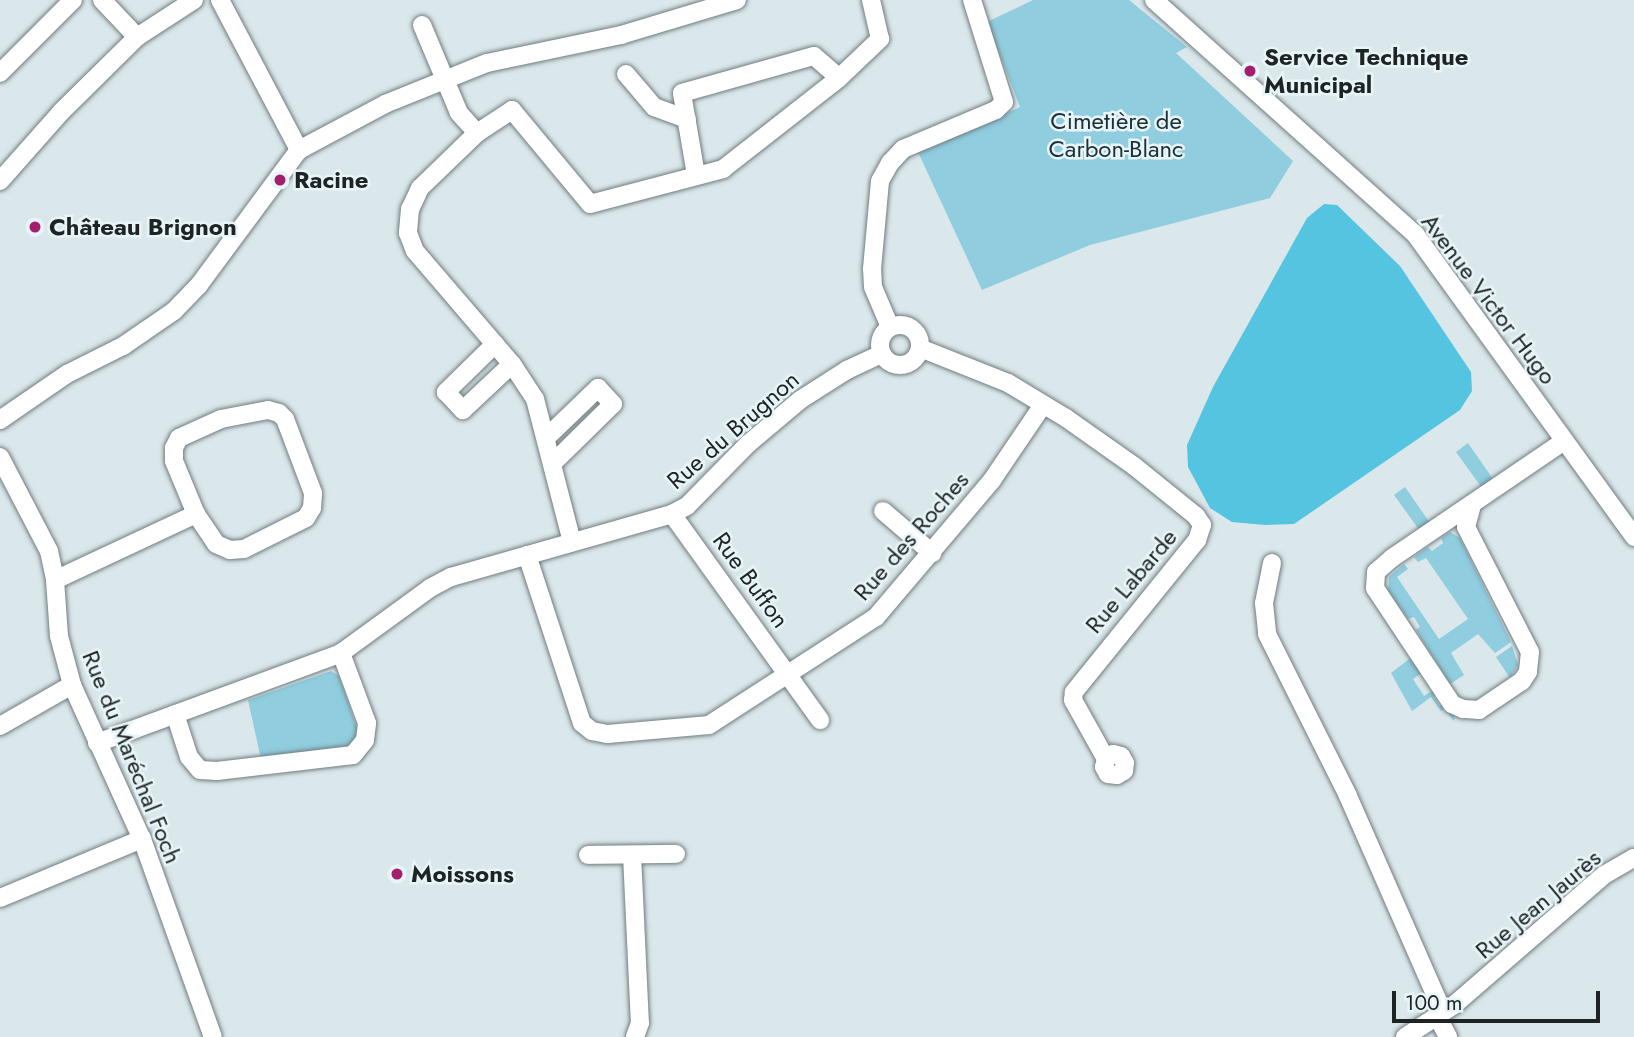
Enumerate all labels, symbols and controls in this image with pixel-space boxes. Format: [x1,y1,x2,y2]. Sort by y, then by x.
place label: Service Technique Municipal [1264,43,1469,99]
marker: Service Technique Municipal [1242,63,1258,79]
park label: Cimetière de Carbon-Blanc [1048,107,1184,163]
place label: Racine [294,166,368,194]
marker: Racine [272,172,288,188]
street label: Avenue Victor Hugo [1415,208,1563,390]
place label: Château Brignon [49,213,237,241]
marker: Château Brignon [27,219,43,235]
street label: Rue du Brugnon [661,365,805,495]
street label: Rue des Roches [847,466,975,606]
street label: Rue Labarde [1079,523,1183,639]
street label: Rue Buffon [707,527,795,633]
street label: Rue du Maréchal Foch [76,646,188,868]
street label: Rue Jean Jaurès [1469,843,1607,965]
place label: Moissons [411,860,514,888]
marker: Moissons [389,866,405,882]
scale bar [1396,978,1604,1022]
text: 100 m [1405,988,1462,1018]

